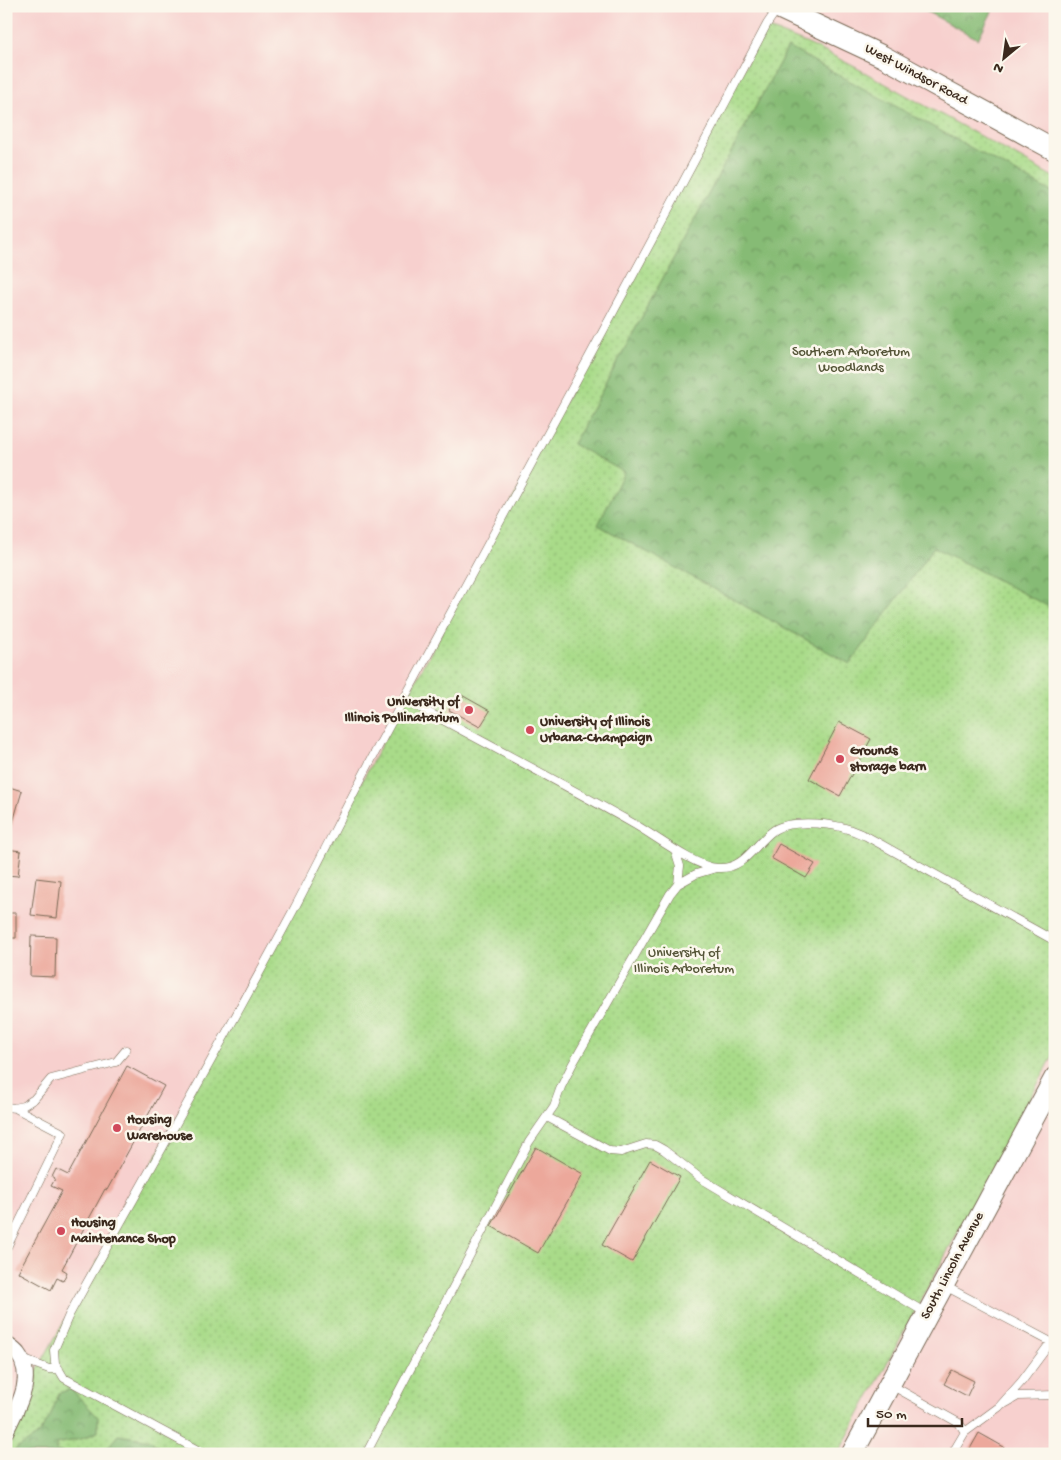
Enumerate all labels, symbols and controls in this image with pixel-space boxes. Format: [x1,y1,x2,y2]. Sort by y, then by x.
north arrow [978,32,1028,82]
street label: West Windsor Road [862,41,972,110]
text: N [991,58,1007,77]
park label: Southern Arboretum Woodlands [792,344,910,377]
place label: University of Illinois Pollinatarium [344,694,461,727]
marker: University of Illinois Pollinatarium [463,704,475,716]
place label: University of Illinois Urbana-Champaign [540,714,652,747]
marker: University of Illinois Urbana-Champaign [524,724,536,736]
place label: Grounds storage barn [850,743,926,776]
marker: Grounds storage barn [834,753,846,765]
park label: University of Illinois Arboretum [634,945,734,978]
place label: Housing Warehouse [126,1112,193,1145]
marker: Housing Warehouse [111,1122,123,1134]
street label: South Lincoln Avenue [918,1209,989,1322]
place label: Housing Maintenance Shop [71,1215,176,1248]
marker: Housing Maintenance Shop [55,1225,67,1237]
scale bar [868,1395,962,1427]
text: 50 m [876,1406,907,1424]

